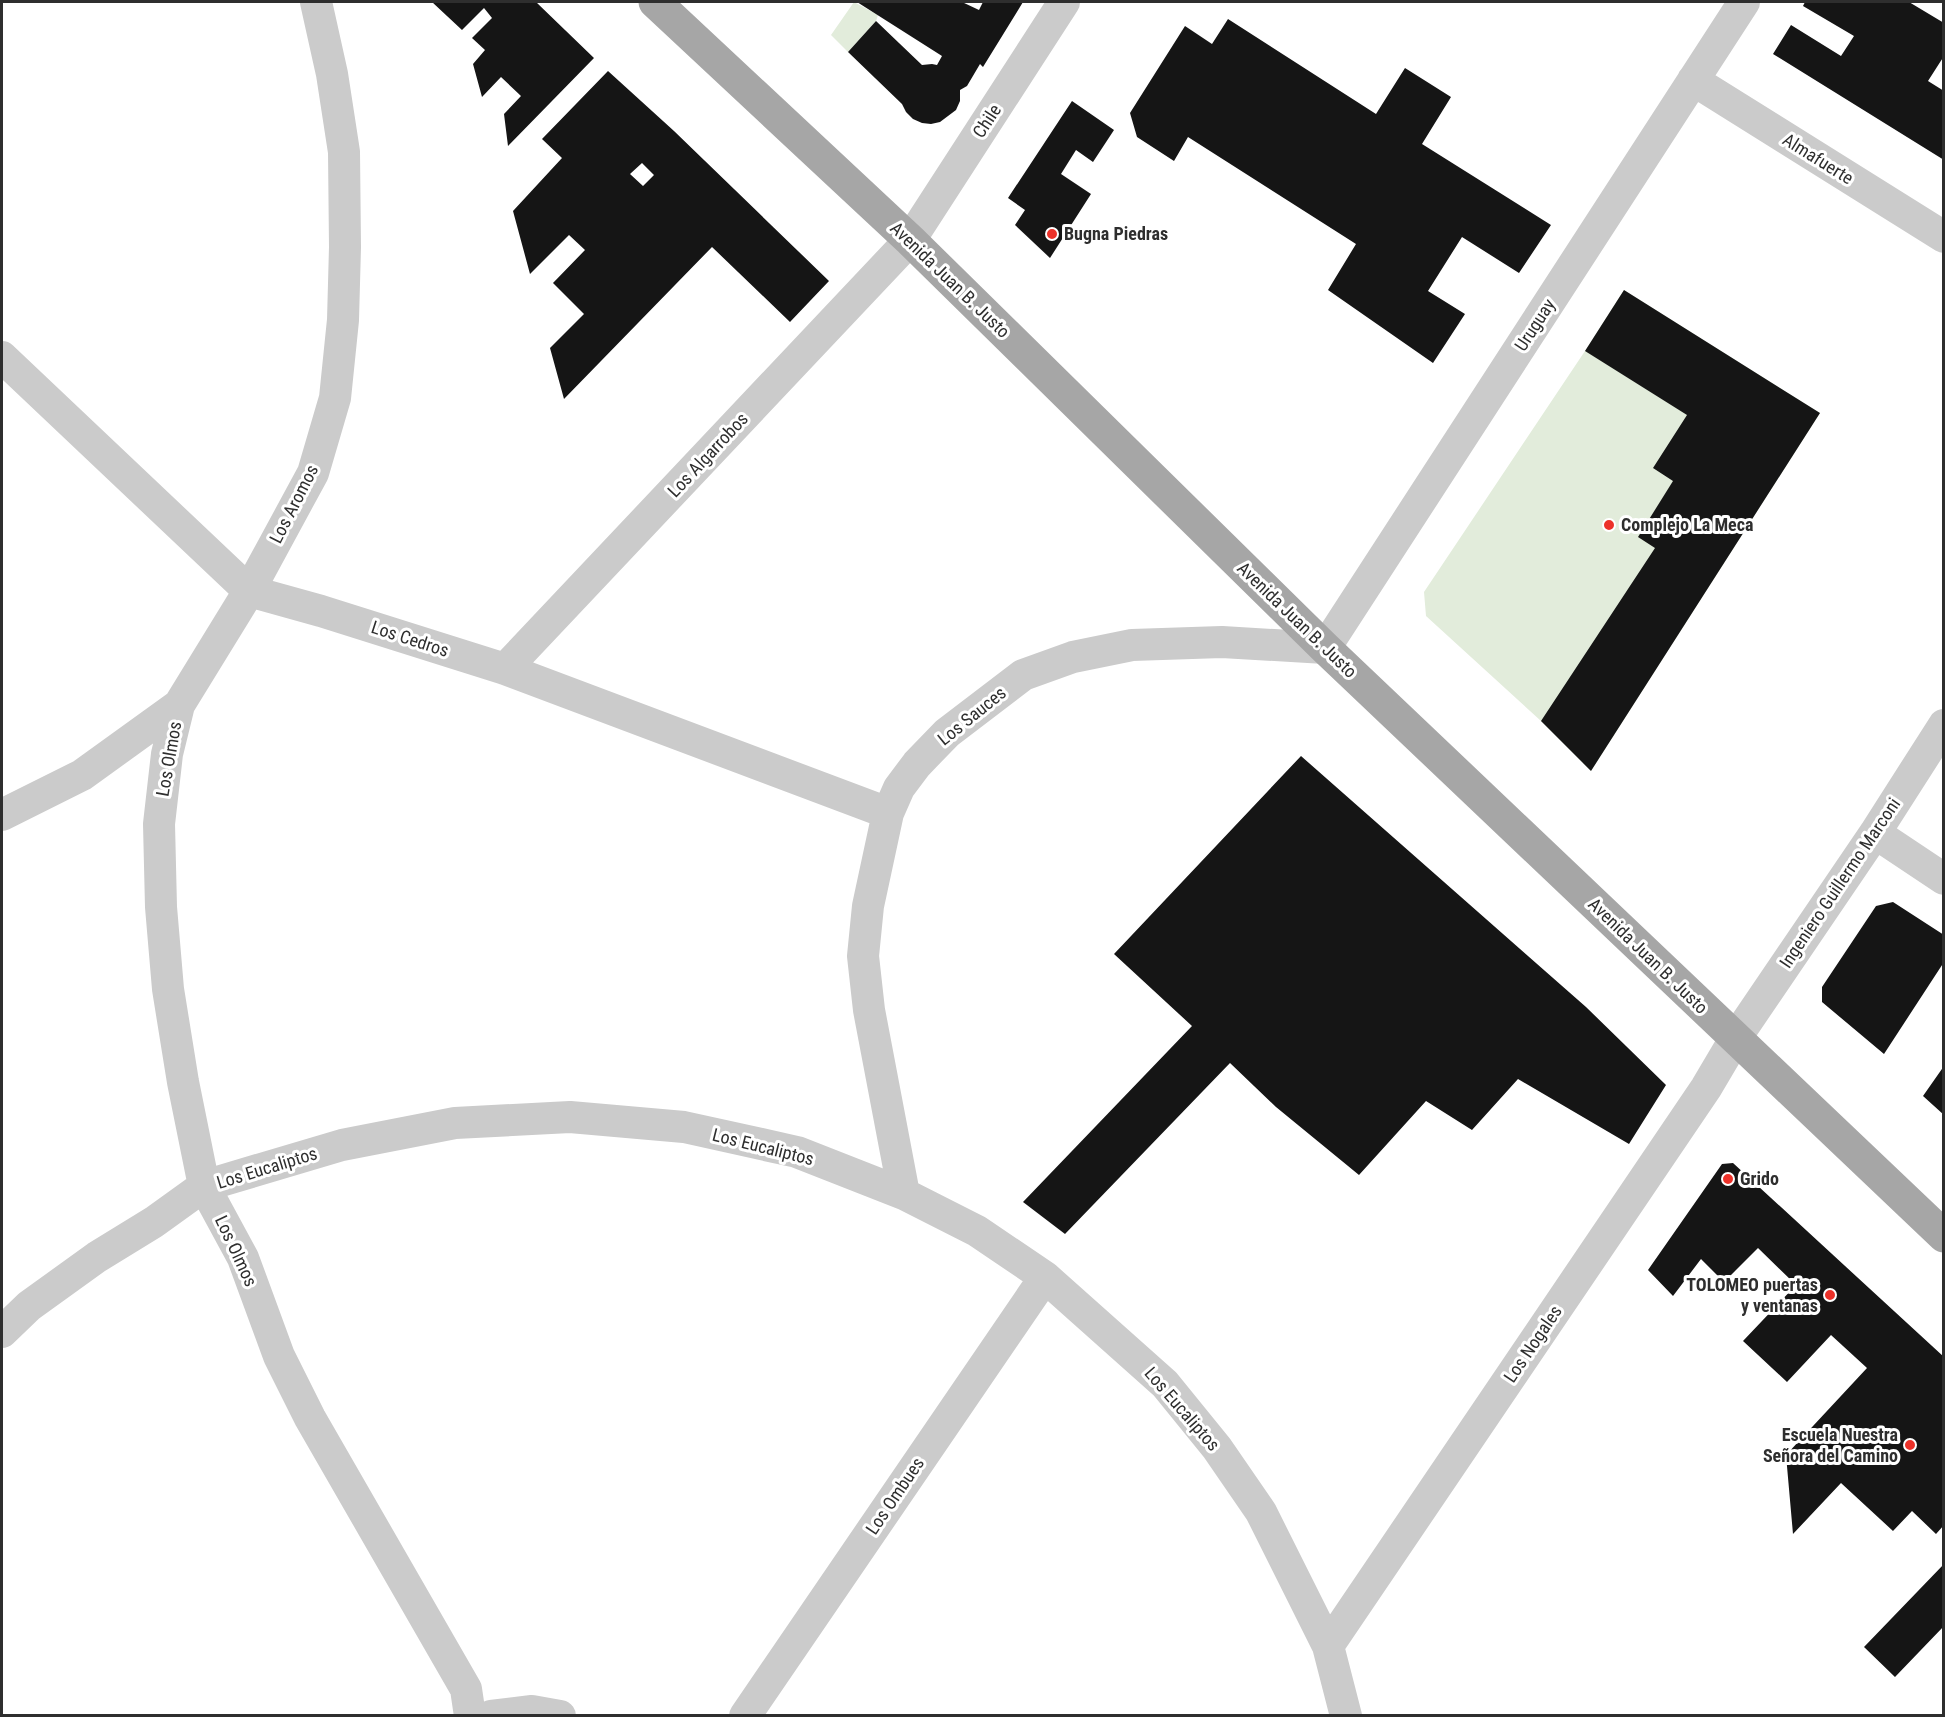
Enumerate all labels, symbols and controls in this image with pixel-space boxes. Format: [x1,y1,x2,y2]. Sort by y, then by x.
street label: Chile [968,100,1005,141]
street label: Almafuerte [1779,129,1857,188]
street label: Avenida Juan B. Justo [886,217,1014,342]
place label: Bugna Piedras [1064,223,1168,244]
marker: Bugna Piedras [1045,227,1059,241]
street label: Uruguay [1510,294,1559,355]
street label: Los Algarrobos [663,408,752,501]
street label: Los Aromos [265,461,322,547]
place label: Complejo La Meca [1621,514,1753,535]
marker: Complejo La Meca [1602,518,1616,532]
street label: Avenida Juan B. Justo [1233,557,1361,682]
street label: Los Cedros [369,616,451,661]
street label: Los Sauces [933,682,1010,749]
street label: Los Olmos [152,720,185,798]
street label: Ingeniero Guillermo Marconi [1775,794,1904,972]
street label: Avenida Juan B. Justo [1584,893,1712,1018]
street label: Los Eucaliptos [710,1124,816,1169]
street label: Los Eucaliptos [214,1142,320,1193]
place label: Grido [1740,1168,1779,1189]
marker: Grido [1721,1172,1735,1186]
street label: Los Olmos [211,1212,262,1290]
place label: TOLOMEO puertas y ventanas [1686,1274,1818,1316]
marker: TOLOMEO puertas y ventanas [1823,1288,1837,1302]
street label: Los Nogales [1499,1301,1566,1386]
street label: Los Eucaliptos [1140,1363,1224,1455]
place label: Escuela Nuestra Señora del Camino [1763,1424,1898,1466]
marker: Escuela Nuestra Señora del Camino [1903,1438,1917,1452]
street label: Los Ombues [861,1453,928,1538]

